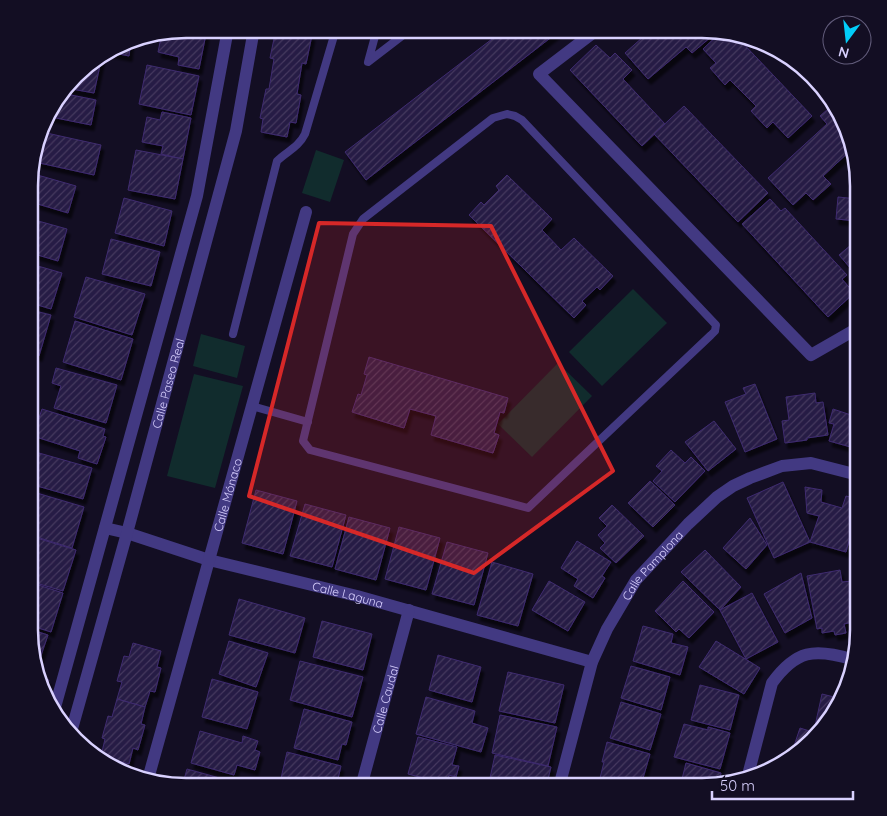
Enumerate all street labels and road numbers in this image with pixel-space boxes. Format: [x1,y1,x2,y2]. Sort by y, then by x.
street label: Calle Paseo Real [148,337,187,430]
street label: Calle Mónaco [210,456,245,533]
street label: Calle Pamplona [618,527,686,603]
street label: Calle Laguna [311,578,385,611]
street label: Calle Caudal [368,664,401,735]

